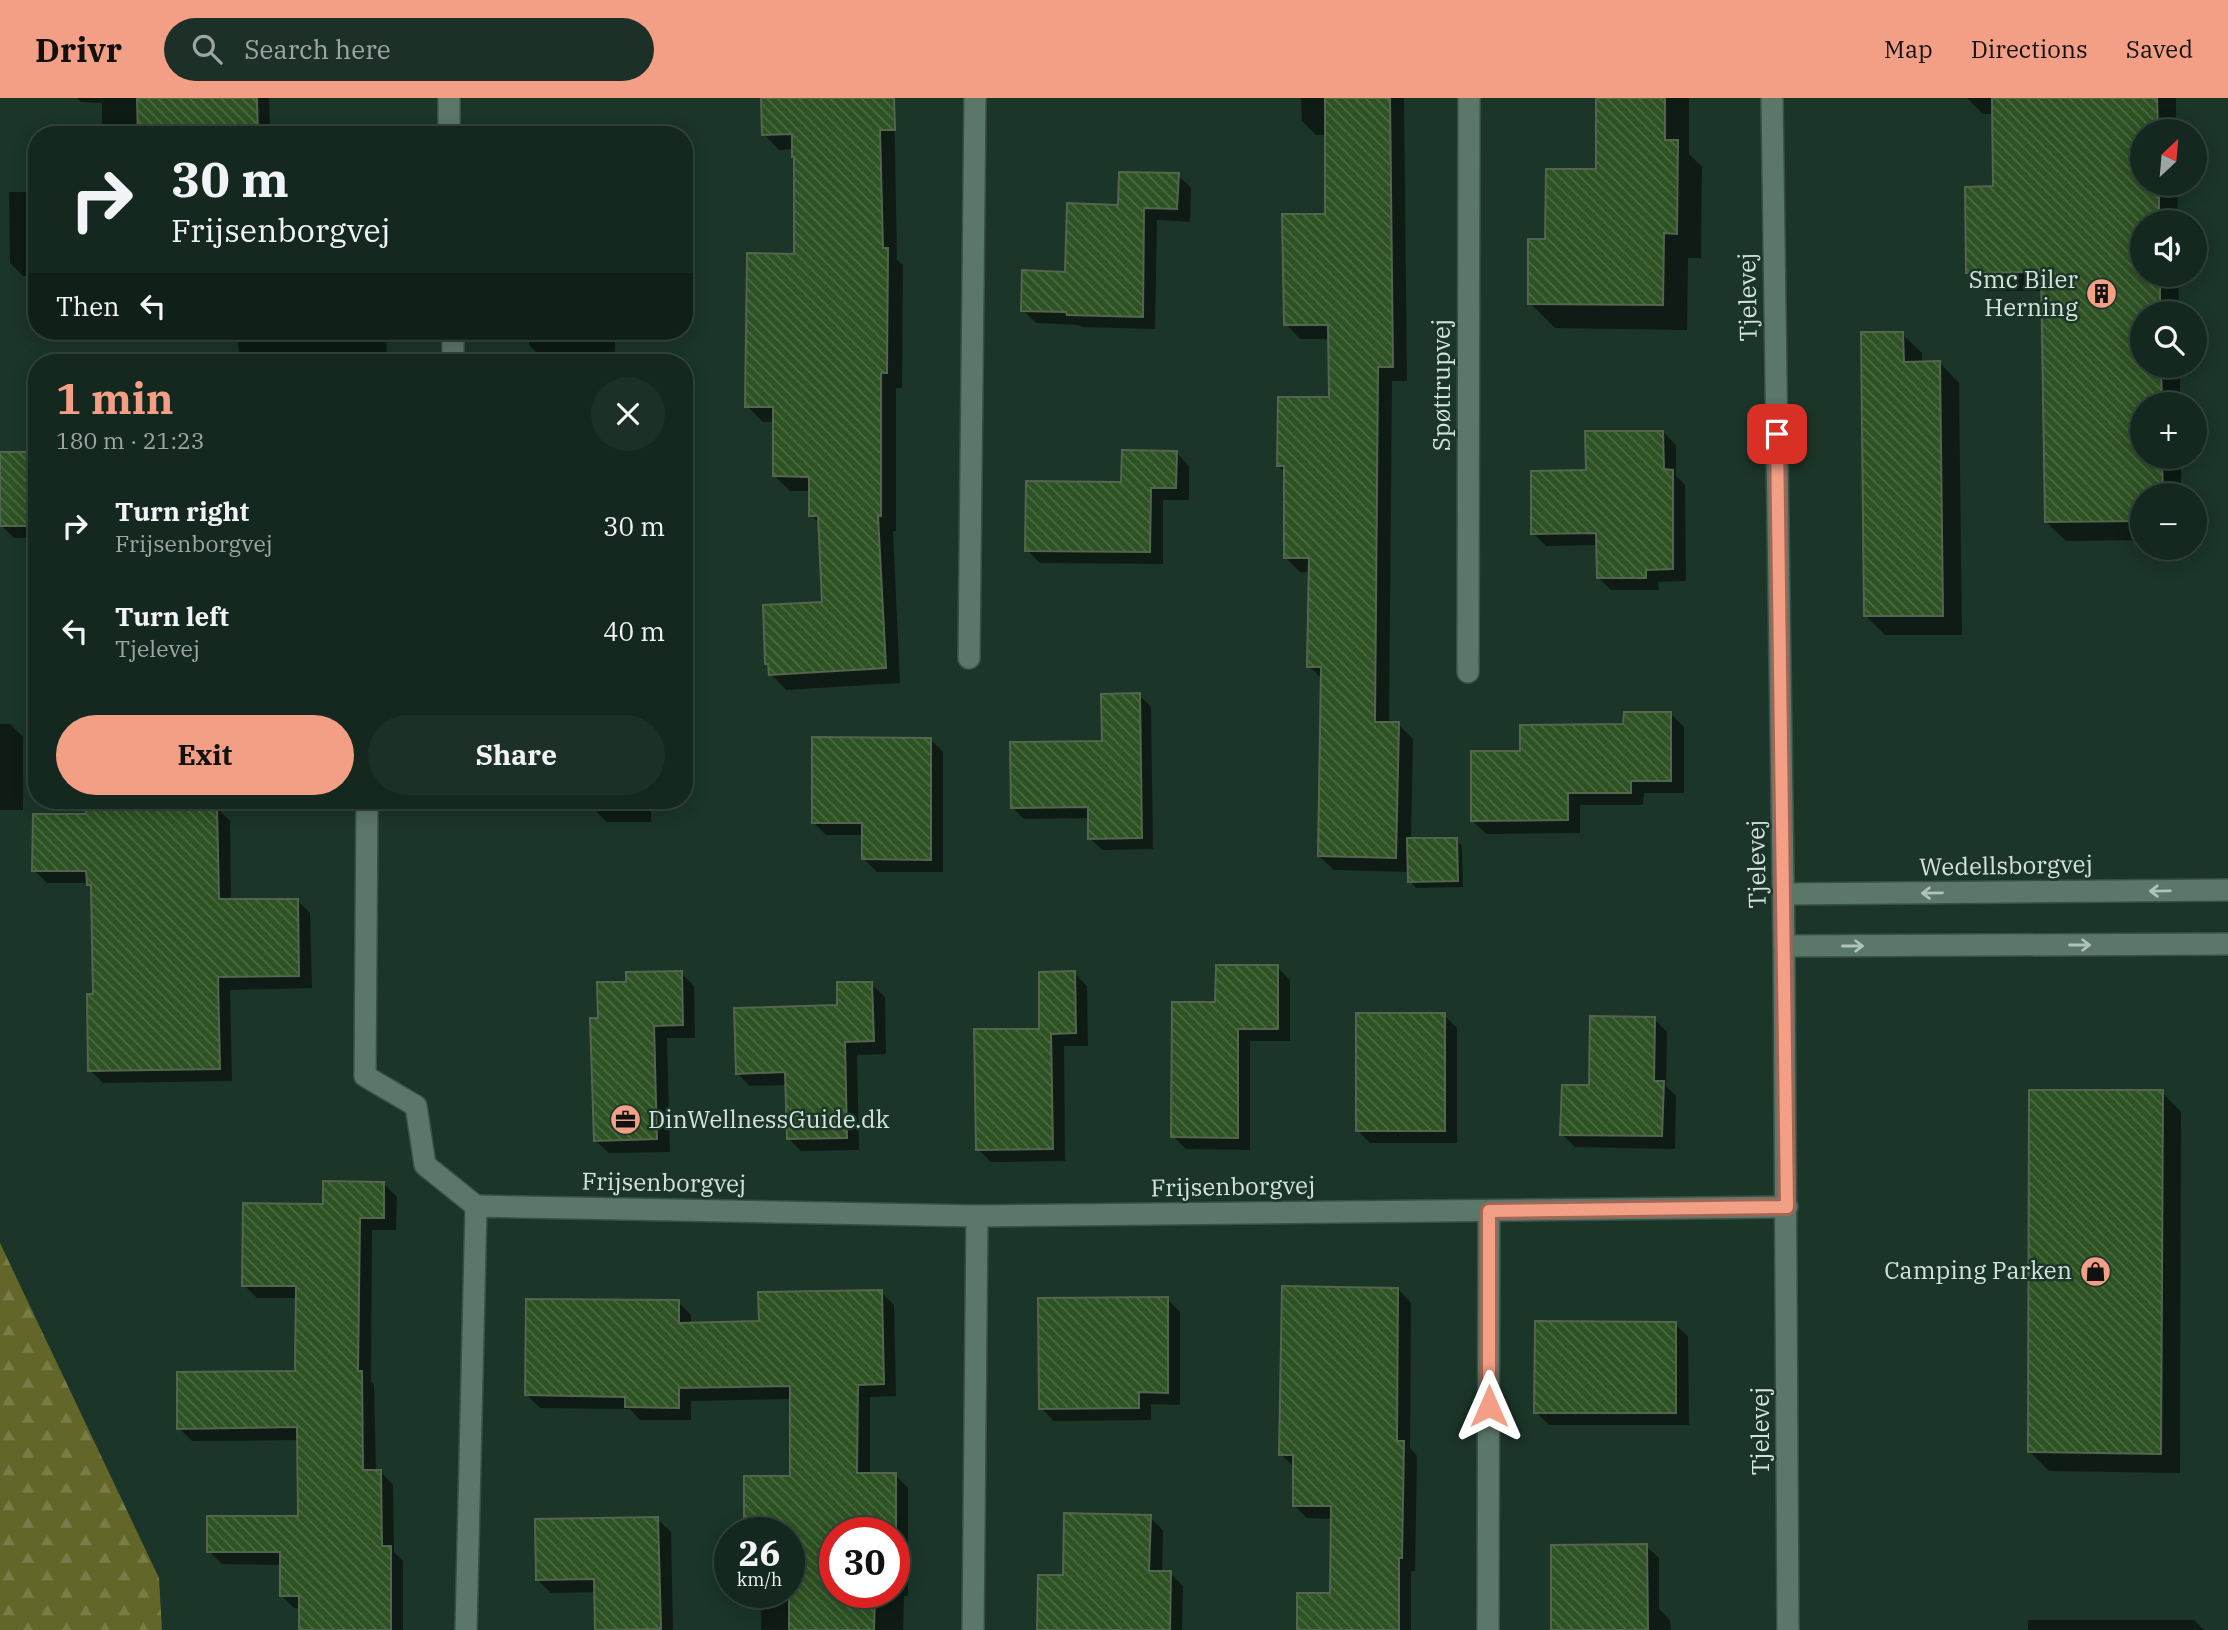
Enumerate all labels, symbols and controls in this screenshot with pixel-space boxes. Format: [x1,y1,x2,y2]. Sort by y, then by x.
search box [164,18,654,81]
text: Drivr [35,28,122,71]
icon: search [188,30,226,68]
text: Search here [244,32,391,66]
text: Map [1884,33,1933,65]
text: Directions [1971,33,2088,65]
text: Saved [2126,33,2193,65]
north arrow [2130,119,2207,196]
map controls [2130,119,2207,560]
text: 30 m [171,147,289,210]
icon: right [56,154,147,245]
text: Frijsenborgvej [171,209,390,251]
button: sound [2130,210,2207,287]
street label: Tjelevej [1730,252,1764,342]
place label: Smc Biler Herning [1969,263,2078,323]
building icon: Smc Biler Herning [2084,277,2118,311]
icon: left [134,287,172,325]
text: Then [56,289,120,323]
button: search [2130,301,2207,378]
street label: Spøttrupvej [1425,319,1457,451]
text: 1 min [56,371,174,426]
button: close [591,377,665,451]
button: + [2130,392,2207,469]
pin [1747,404,1807,464]
icon: arrive [1758,415,1796,453]
text: 180 m · 21:23 [56,425,205,455]
button: − [2130,483,2207,560]
text: Turn right [115,494,249,528]
icon: right [56,507,94,545]
text: 30 m [603,509,665,543]
text: Frijsenborgvej [115,528,273,558]
text: Turn left [115,599,229,633]
icon: left [56,612,94,650]
text: 40 m [603,614,665,648]
text: Tjelevej [115,633,200,663]
button: Exit [56,715,354,795]
button: Share [368,715,665,795]
street label: Tjelevej [1739,819,1773,909]
street label: Wedellsborgvej [1919,847,2093,883]
one-way arrow [2149,884,2172,898]
one-way arrow [1921,886,1944,900]
one-way arrow [2068,938,2091,952]
one-way arrow [1841,939,1864,953]
office icon: DinWellnessGuide.dk [608,1103,642,1137]
place label: DinWellnessGuide.dk [648,1103,890,1135]
street label: Frijsenborgvej [581,1165,747,1199]
street label: Frijsenborgvej [1150,1169,1316,1203]
place label: Camping Parken [1884,1254,2072,1286]
shop icon: Camping Parken [2078,1254,2112,1288]
position arrow [1452,1369,1526,1443]
street label: Tjelevej [1744,1387,1776,1475]
speed limit sign: 30 [819,1517,910,1608]
text: 26 [738,1530,781,1576]
text: km/h [737,1568,782,1591]

